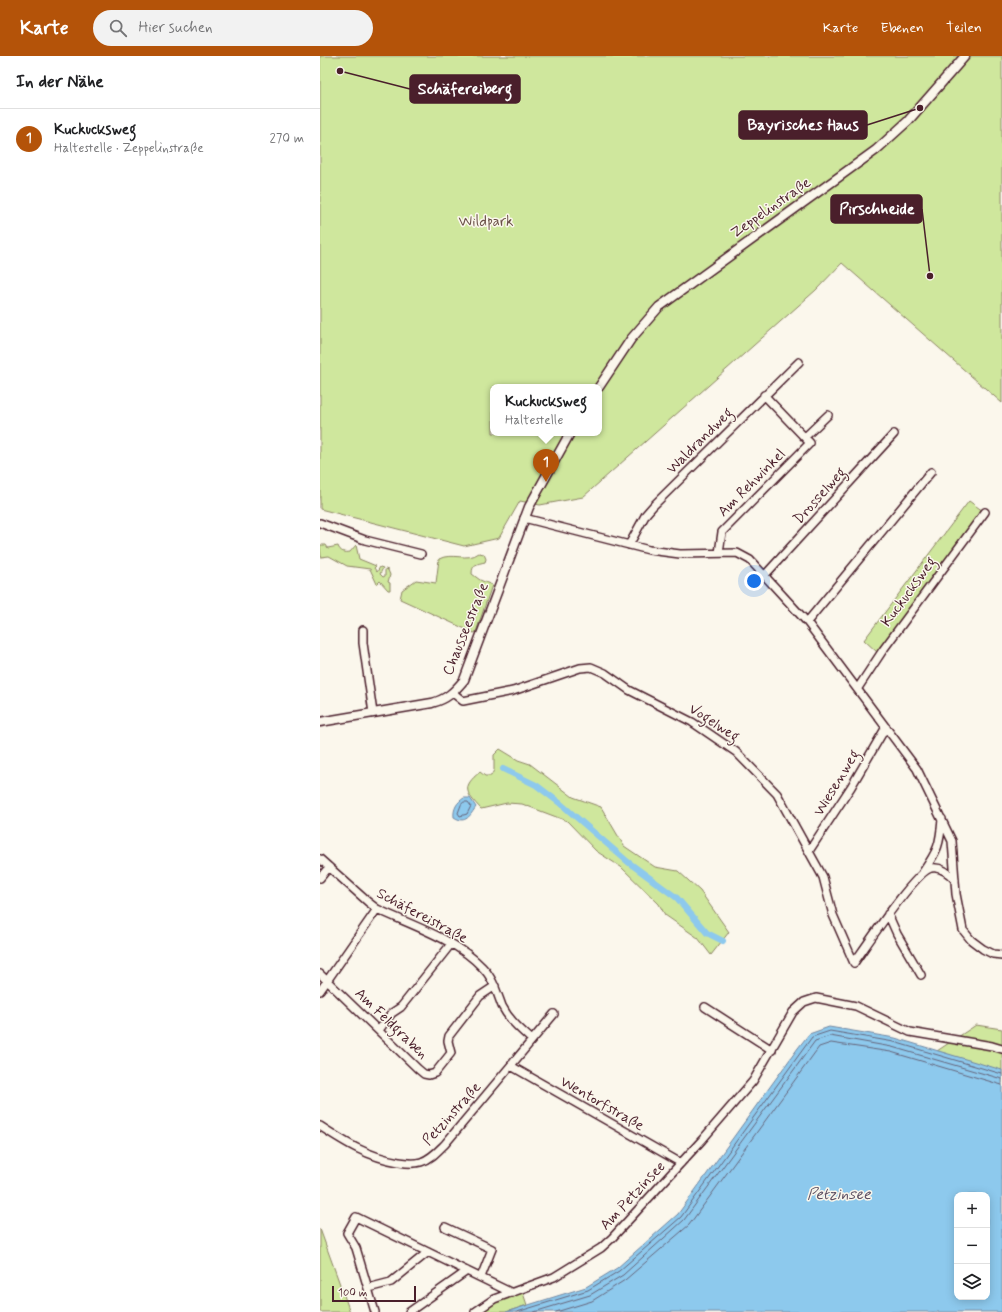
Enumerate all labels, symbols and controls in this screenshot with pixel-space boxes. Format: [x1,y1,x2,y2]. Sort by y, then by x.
search box [93,10,373,46]
text: Karte [20,16,69,41]
icon: search [107,17,129,39]
text: Hier suchen [139,18,213,38]
text: Karte [823,19,858,37]
text: Ebenen [880,19,924,37]
text: Teilen [946,19,982,37]
text: In der Nähe [16,71,104,93]
callout: Schäfereiberg [410,75,520,103]
text: Schäfereiberg [418,79,512,102]
callout: Bayrisches Haus [739,111,867,139]
text: Bayrisches Haus [747,115,859,136]
text: Kuckucksweg [54,120,136,140]
text: 1 [26,130,32,147]
text: 270 m [269,130,304,147]
text: Haltestelle · Zeppelinstraße [54,140,204,157]
street label: Zeppelinstraße [727,173,815,243]
callout: Pirschheide [831,195,922,223]
text: Pirschheide [839,199,915,220]
park label: Wildpark [459,212,513,232]
popup [490,384,602,436]
text: Kuckucksweg [505,392,587,412]
street label: Waldrandweg [662,403,738,479]
text: Haltestelle [505,412,563,429]
street label: Am Rehwinkel [714,445,790,521]
pin: 1 [533,449,559,482]
street label: Drosselweg [789,463,852,529]
street label: Kuckucksweg [877,553,942,632]
your location [744,571,764,591]
street label: Chausseestraße [438,580,494,678]
street label: Vogelweg [684,699,743,748]
street label: Wiesenweg [809,746,866,820]
street label: Schäfereistraße [373,884,471,948]
street label: Am Feldgraben [349,984,432,1065]
street label: Wentorfstraße [556,1072,648,1136]
street label: Petzinstraße [418,1078,486,1150]
street label: Am Petzinsee [596,1157,670,1235]
water label: Petzinsee [807,1184,872,1205]
map controls [954,1192,990,1300]
button: + [954,1192,990,1228]
button: − [954,1228,990,1264]
button: layers [954,1264,990,1300]
scale bar [332,1284,416,1303]
text: 100 m [338,1286,368,1300]

